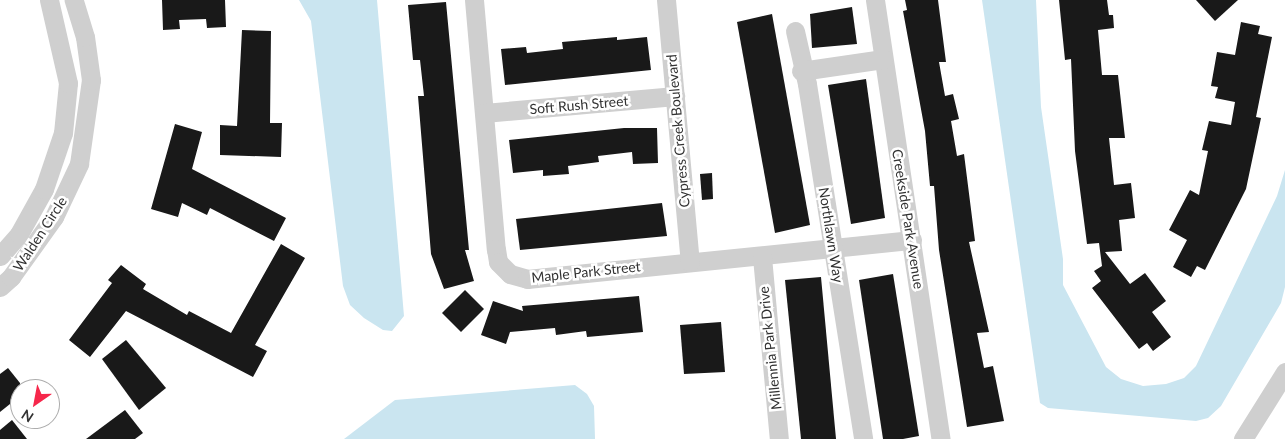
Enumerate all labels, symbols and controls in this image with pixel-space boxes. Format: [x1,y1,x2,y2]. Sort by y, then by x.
street label: Cypress Creek Boulevard [663,54,693,208]
street label: Soft Rush Street [529,92,629,118]
street label: Creekside Park Avenue [889,148,927,290]
street label: Northlawn Way [815,186,847,284]
street label: Walden Circle [10,194,70,274]
street label: Maple Park Street [531,258,641,286]
street label: Millennia Park Drive [755,285,785,411]
north arrow [10,379,60,429]
text: N [18,406,36,426]

